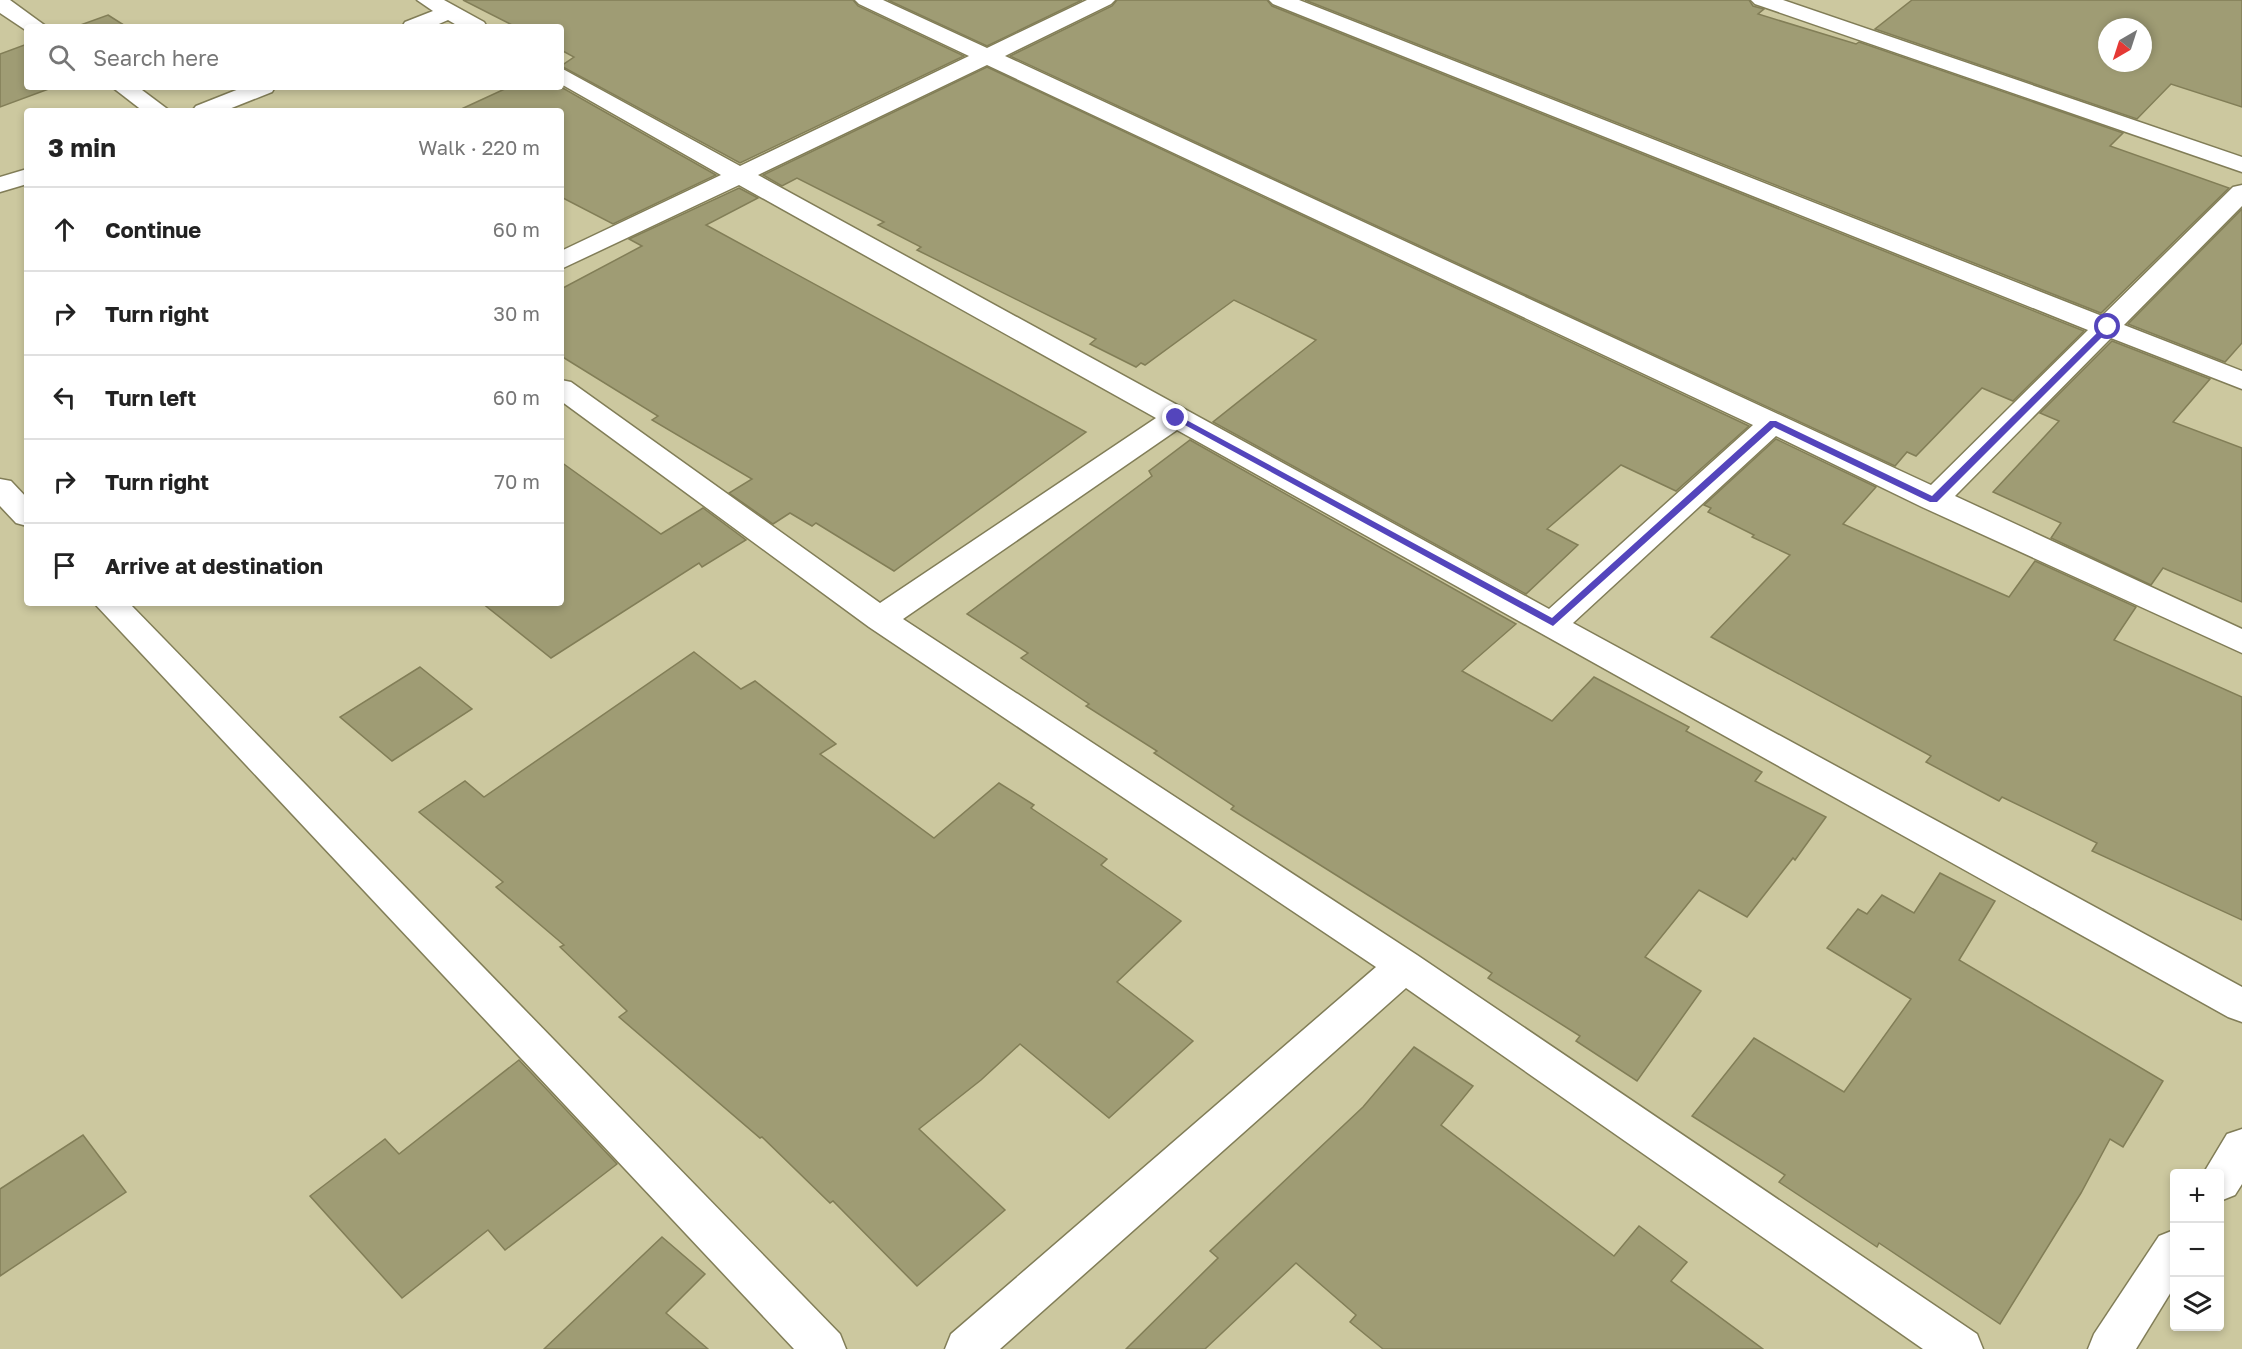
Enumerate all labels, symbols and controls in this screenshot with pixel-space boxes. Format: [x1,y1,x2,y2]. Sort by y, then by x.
north arrow [2098,18,2152,72]
search box [24,24,564,90]
icon: search [45,41,78,74]
text: Search here [93,44,219,71]
text: 3 min [48,132,116,163]
text: Walk · 220 m [418,135,540,159]
icon: ahead [48,213,81,246]
text: Continue [105,216,201,243]
text: 60 m [493,217,540,241]
icon: right [48,297,81,330]
text: Turn right [105,300,209,327]
text: 30 m [493,301,540,325]
route start [2094,313,2120,339]
icon: left [48,381,81,414]
text: Turn left [105,384,196,411]
text: 60 m [493,385,540,409]
route end [1162,404,1188,430]
icon: right [48,465,81,498]
text: Turn right [105,468,209,495]
text: 70 m [494,469,540,493]
icon: arrive [48,549,81,582]
text: Arrive at destination [105,552,323,579]
map controls [2170,1169,2224,1331]
button: + [2170,1169,2224,1223]
button: − [2170,1223,2224,1277]
button: layers [2170,1277,2224,1331]

